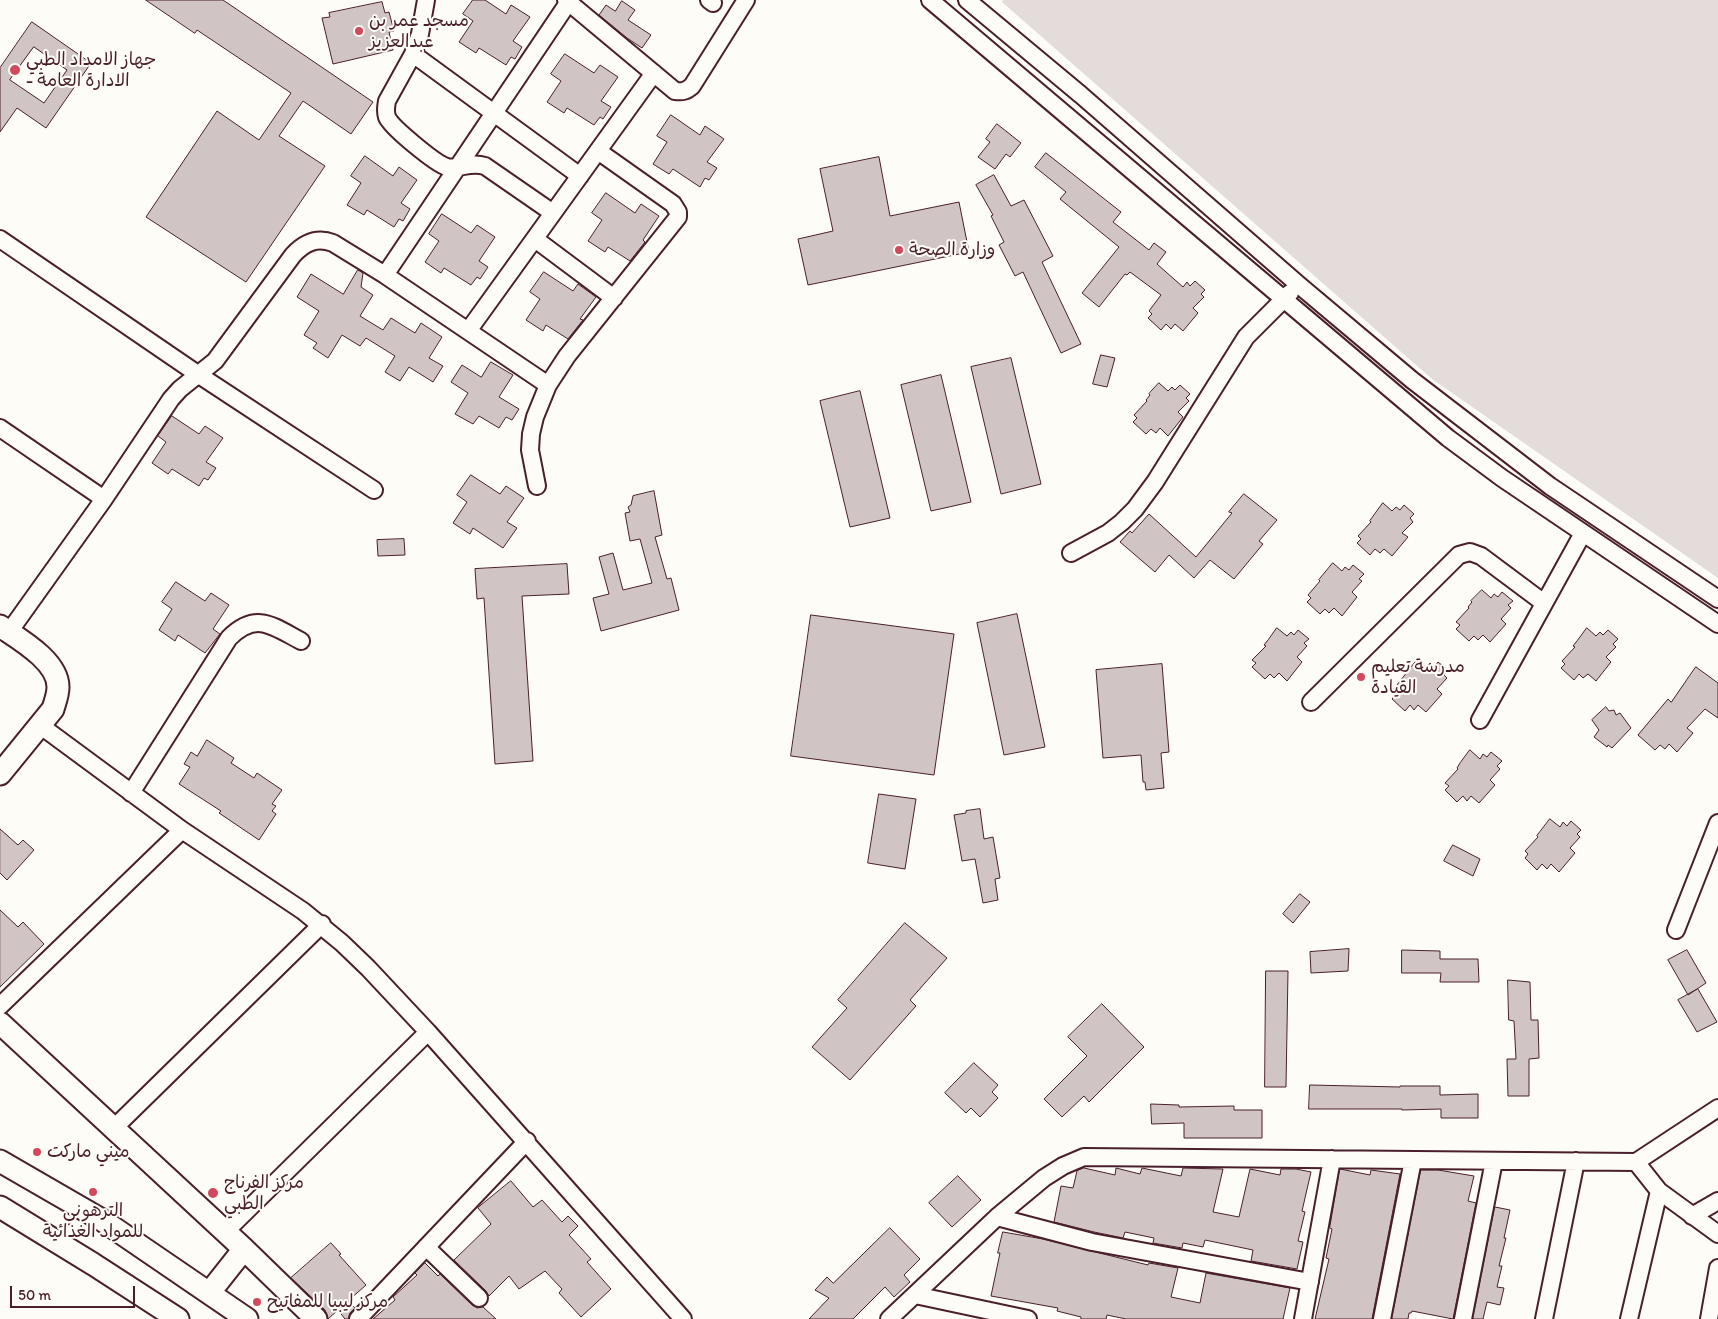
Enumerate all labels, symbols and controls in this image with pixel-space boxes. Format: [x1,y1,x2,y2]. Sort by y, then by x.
place label: مسجد عمر بن عبدالعزيز [369,10,469,52]
marker: مسجد عمر بن عبدالعزيز [353,25,365,37]
place label: جهاز الامداد الطبي - الادارة العامة [26,49,156,92]
marker: جهاز الامداد الطبي - الادارة العامة [8,63,22,77]
place label: وزارة الصحة [909,239,995,261]
marker: وزارة الصحة [893,244,905,256]
place label: مدرسة تعليم القيادة [1371,656,1465,699]
marker: مدرسة تعليم القيادة [1355,671,1367,683]
place label: ميني ماركت [47,1141,130,1163]
marker: ميني ماركت [31,1146,43,1158]
place label: مركز الفرناج الطبي [224,1172,304,1214]
marker: الترهوني للمواد الغذائية [87,1186,99,1198]
marker: مركز الفرناج الطبي [206,1186,220,1200]
place label: الترهوني للمواد الغذائية [43,1200,143,1242]
scale bar [12,1276,138,1308]
text: 50 m [18,1286,51,1304]
place label: مركز ليبيا للمفاتيح [267,1291,388,1313]
marker: مركز ليبيا للمفاتيح [251,1296,263,1308]

